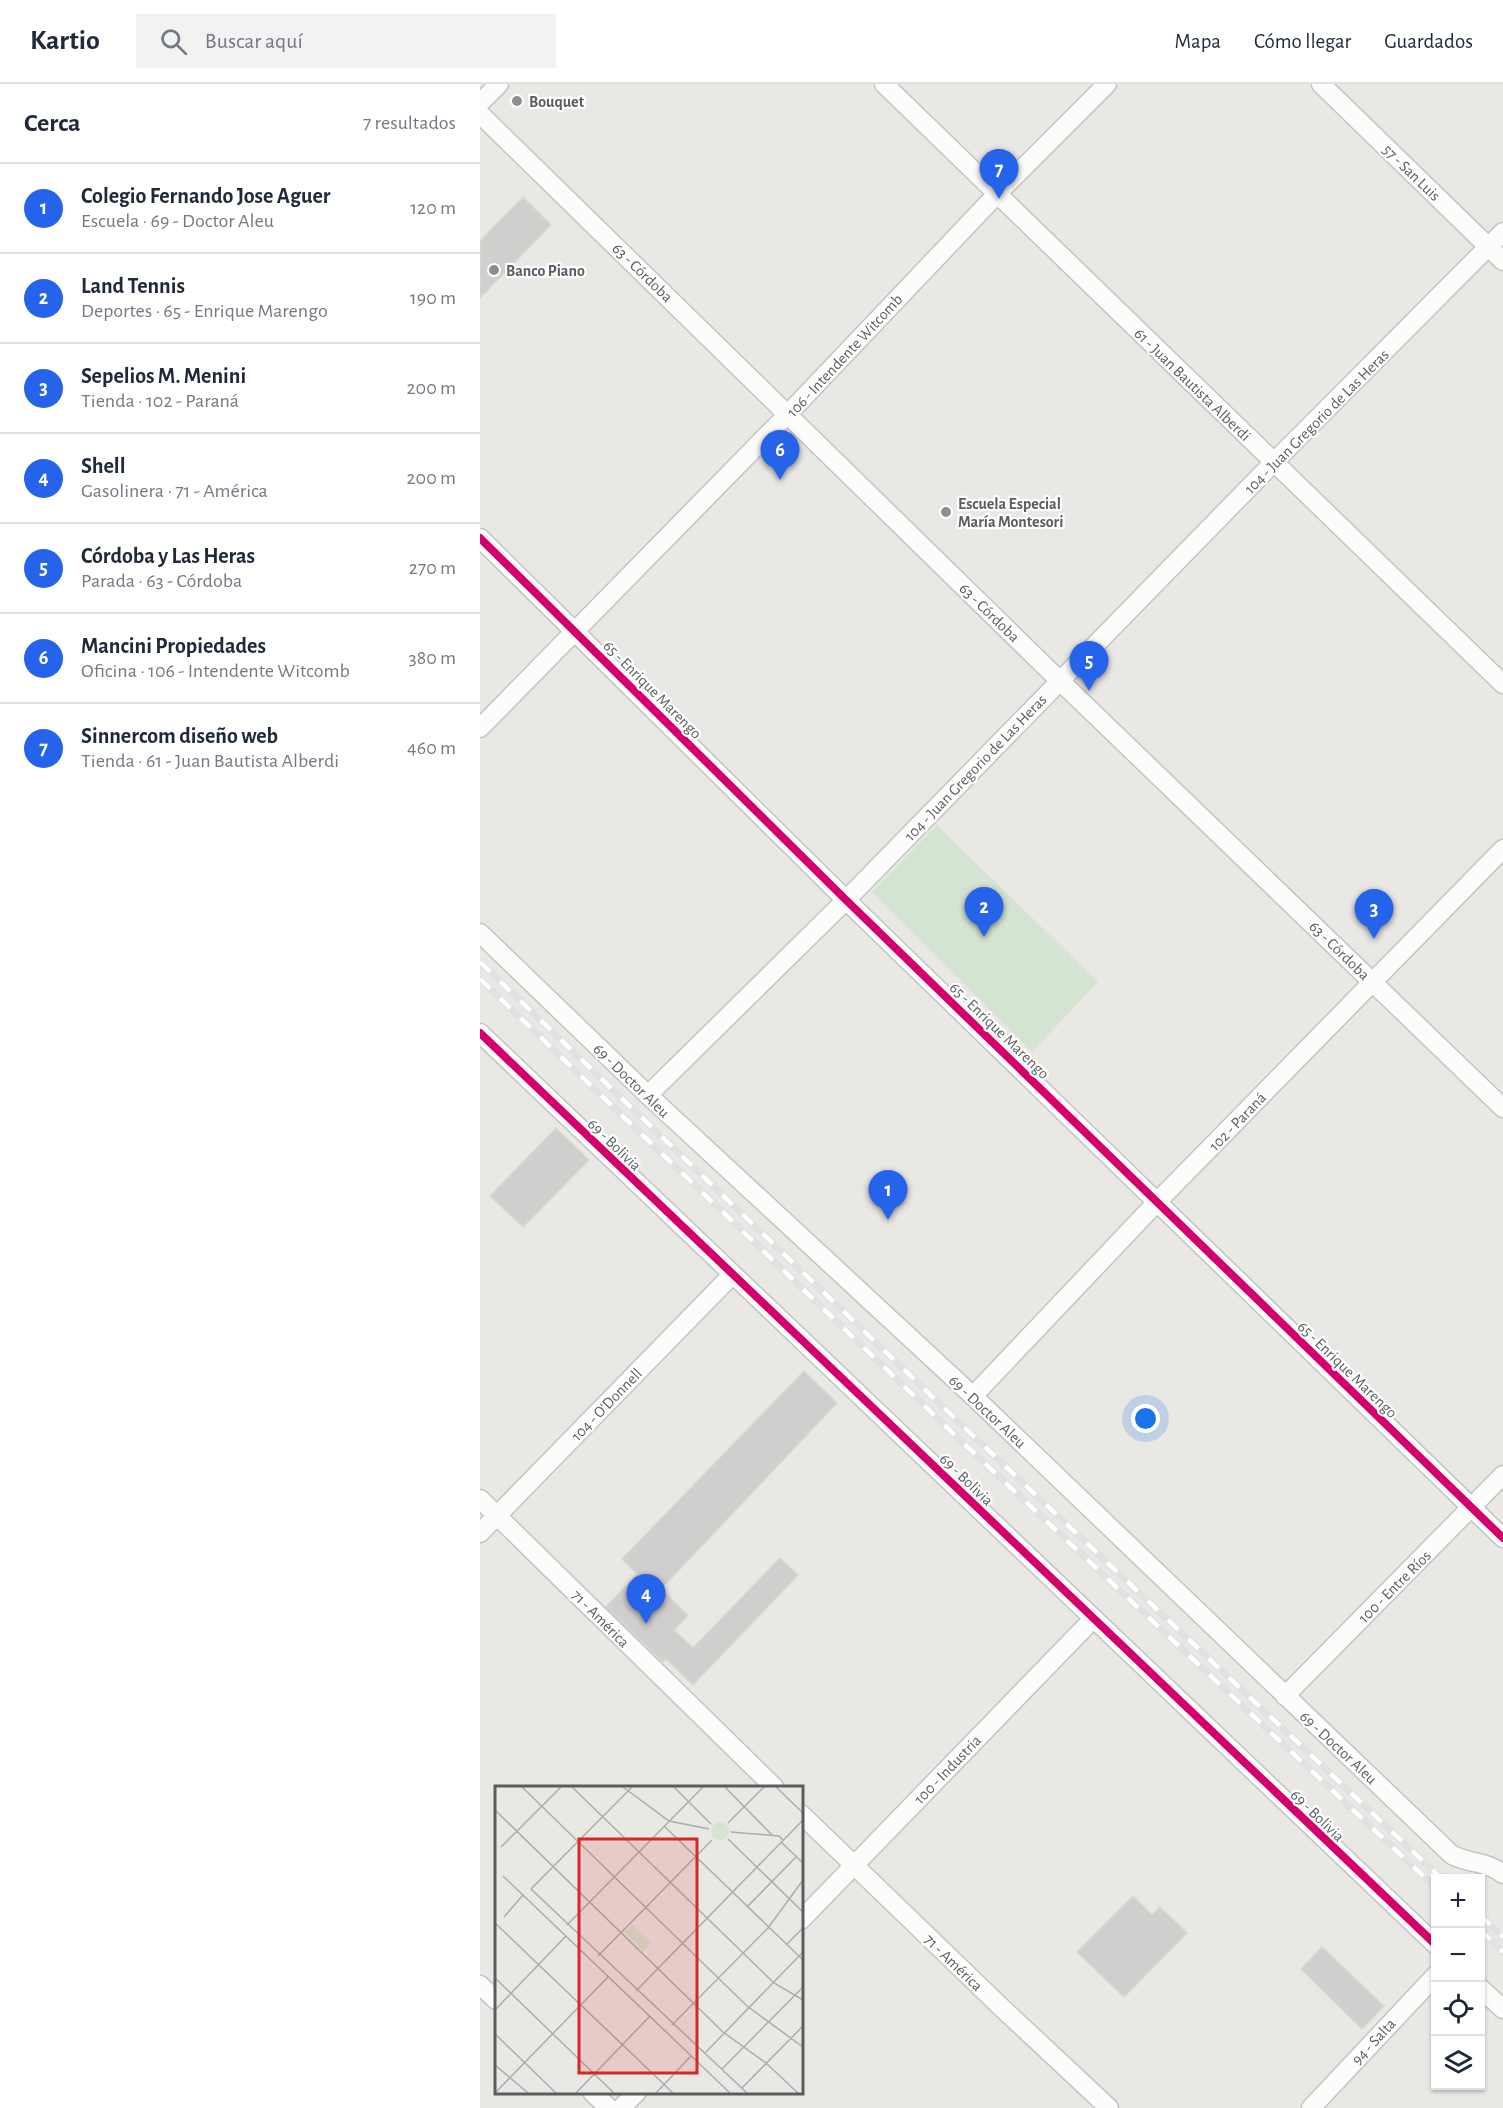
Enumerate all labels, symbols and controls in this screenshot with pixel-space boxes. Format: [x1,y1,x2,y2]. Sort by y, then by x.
search box [136,14,556,68]
icon: search [157,25,190,58]
text: Kartio [30,27,100,55]
text: Buscar aquí [205,30,303,52]
text: Mapa [1175,31,1221,52]
text: Cómo llegar [1254,31,1351,52]
text: Guardados [1384,31,1473,52]
marker: Bouquet [510,94,524,108]
place label: Bouquet [529,94,585,110]
text: Cerca [24,110,81,136]
text: 7 resultados [363,113,456,133]
street label: 57 - San Luis [1379,141,1443,204]
pin: 7 [980,150,1018,199]
text: Colegio Fernando Jose Aguer [81,185,330,207]
text: 1 [40,198,47,218]
text: 120 m [410,198,456,218]
text: Escuela · 69 - Doctor Aleu [81,211,274,231]
street label: 63 - Córdoba [609,240,676,305]
marker: Banco Piano [487,263,501,277]
place label: Banco Piano [506,263,585,279]
text: Land Tennis [81,275,185,297]
text: 2 [39,288,48,308]
text: 190 m [410,288,456,308]
street label: 106 - Intendente Witcomb [784,291,906,420]
text: Deportes · 65 - Enrique Marengo [81,301,328,321]
street label: 61 - Juan Bautista Alberdi [1131,325,1253,444]
street label: 104 - Juan Gregorio de Las Heras [1241,346,1392,497]
text: Sepelios M. Menini [81,365,246,387]
text: 3 [39,378,48,398]
text: 200 m [406,378,456,398]
text: Tienda · 102 - Paraná [81,391,239,411]
pin: 6 [760,430,800,480]
text: Shell [81,455,125,477]
text: 4 [38,468,49,488]
text: 200 m [406,468,456,488]
text: Gasolinera · 71 - América [81,481,268,501]
place label: Escuela Especial María Montesori [958,496,1063,530]
marker: Escuela Especial María Montesori [939,505,953,519]
text: Córdoba y Las Heras [81,545,255,567]
text: 5 [39,558,48,578]
text: 270 m [409,558,456,578]
text: Parada · 63 - Córdoba [81,571,242,591]
street label: 63 - Córdoba [956,580,1023,645]
text: Mancini Propiedades [81,635,266,657]
street label: 65 - Enrique Marengo [600,638,705,742]
pin: 5 [1070,642,1108,691]
text: 6 [39,648,48,668]
text: 380 m [408,648,456,668]
text: Oficina · 106 - Intendente Witcomb [81,661,350,681]
street label: 104 - Juan Gregorio de Las Heras [902,691,1050,844]
text: Sinnercom diseño web [81,725,278,747]
text: 7 [39,738,48,758]
text: 460 m [407,738,456,758]
text: Tienda · 61 - Juan Bautista Alberdi [81,751,339,771]
pin: 2 [964,888,1004,937]
pin: 3 [1354,890,1394,939]
street label: 63 - Córdoba [1306,918,1373,983]
street label: 65 - Enrique Marengo [946,979,1052,1082]
street label: 69 - Doctor Aleu [590,1041,672,1121]
street label: 102 - Paraná [1206,1089,1269,1154]
street label: 69 - Bolivia [585,1116,644,1174]
pin: 1 [868,1170,908,1220]
street label: 65 - Enrique Marengo [1294,1318,1400,1421]
street label: 104 - O'Donnell [568,1365,645,1444]
street label: 69 - Doctor Aleu [946,1372,1029,1451]
your location [1131,1404,1160,1433]
street label: 69 - Bolivia [937,1451,996,1509]
street label: 100 - Entre Ríos [1355,1547,1434,1626]
pin: 4 [626,1574,666,1624]
street label: 71 - América [568,1587,632,1651]
street label: 69 - Doctor Aleu [1297,1708,1380,1787]
street label: 100 - Industria [911,1732,984,1807]
inset map [495,1786,802,2093]
street label: 69 - Bolivia [1288,1787,1347,1845]
map controls [1431,1874,1485,2090]
button: + [1431,1874,1485,1928]
button: − [1431,1928,1485,1982]
street label: 71 - América [921,1931,986,1994]
button: locate [1431,1982,1485,2036]
street label: 94 - Salta [1349,2016,1399,2068]
button: layers [1431,2036,1485,2090]

